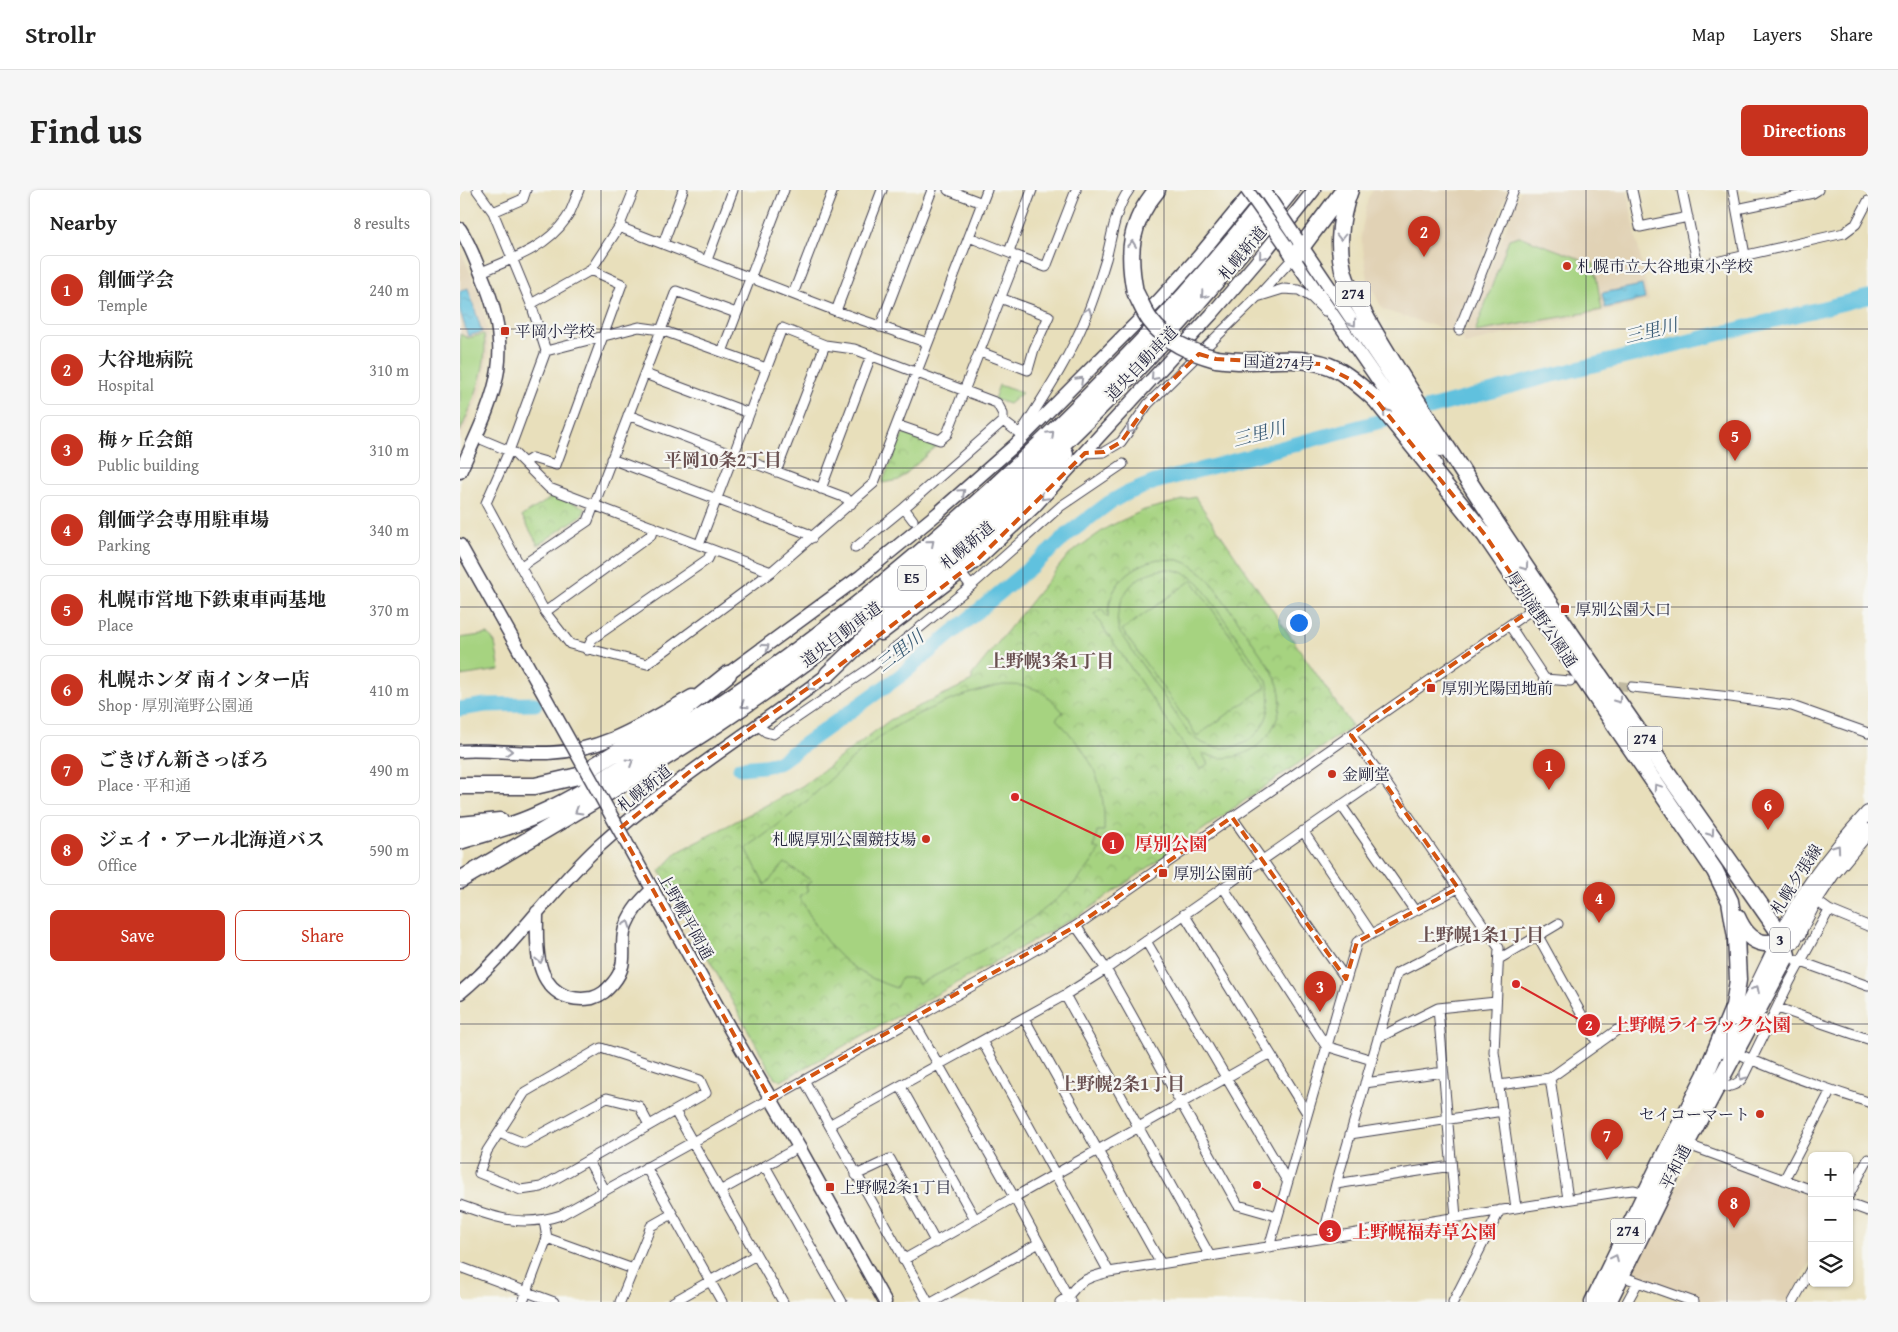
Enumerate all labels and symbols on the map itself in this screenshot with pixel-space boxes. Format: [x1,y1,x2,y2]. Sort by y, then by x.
pin: 2 [1408,216,1440,257]
street label: 札幌新道 [1212,221,1272,285]
one-way arrow [1336,234,1346,242]
one-way arrow [1126,240,1137,248]
one-way arrow [1259,250,1268,259]
place label: 札幌市立大谷地東小学校 [1577,254,1753,278]
marker: 札幌市立大谷地東小学校 [1561,260,1573,272]
road number: 274 [1336,282,1370,306]
one-way arrow [1201,289,1209,298]
one-way arrow [1082,307,1092,316]
water label: 三里川 [1621,310,1682,350]
one-way arrow [1347,318,1357,327]
place label: 平岡小学校 [515,319,595,343]
street label: 道央自動車道 [1099,320,1183,406]
marker: 平岡小学校 [499,325,511,337]
street label: 国道274号 [1243,349,1315,375]
one-way arrow [1151,372,1160,381]
one-way arrow [1074,377,1083,386]
one-way arrow [1383,409,1391,418]
water label: 三里川 [1229,413,1290,454]
pin: 5 [1719,420,1751,461]
one-way arrow [1127,424,1136,434]
one-way arrow [1045,431,1054,440]
district label: 平岡10条2丁目 [664,446,782,473]
one-way arrow [956,489,965,498]
one-way arrow [1041,491,1050,500]
street label: 札幌新道 [935,515,999,575]
one-way arrow [926,540,935,549]
one-way arrow [1519,561,1528,571]
road number: E5 [898,566,926,590]
street label: 厚別滝野公園通 [1501,566,1583,672]
street label: 道央自動車道 [795,596,887,672]
place label: 厚別公園入口 [1575,597,1671,621]
marker: 厚別公園入口 [1559,603,1571,615]
your location [1286,610,1312,636]
water label: 三里川 [870,622,931,678]
one-way arrow [760,644,770,653]
district label: 上野幌3条1丁目 [988,647,1114,674]
place label: 厚別光陽団地前 [1441,676,1553,700]
one-way arrow [806,681,816,690]
marker: 厚別光陽団地前 [1425,682,1437,694]
one-way arrow [1612,694,1621,704]
one-way arrow [740,699,750,708]
road number: 274 [1628,726,1662,752]
one-way arrow [505,746,513,757]
pin: 1 [1533,749,1565,790]
one-way arrow [625,758,634,768]
street label: 札幌新道 [612,759,676,817]
place label: 金剛堂 [1342,762,1390,786]
marker: 金剛堂 [1326,768,1338,780]
one-way arrow [1654,783,1663,792]
pin: 6 [1752,789,1784,830]
one-way arrow [574,804,583,814]
place label: 札幌厚別公園競技場 [772,827,916,851]
callout: 厚別公園 [1100,827,1217,860]
one-way arrow [1705,828,1714,837]
text: 厚別公園 [1135,830,1207,857]
marker: 札幌厚別公園競技場 [920,833,932,845]
text: 1 [1109,833,1117,854]
street label: 札幌夕張線 [1764,839,1828,919]
one-way arrow [1831,844,1840,854]
place label: 厚別公園前 [1173,861,1253,885]
marker: 厚別公園前 [1157,867,1169,879]
street label: 上野幌平岡通 [652,868,720,964]
pin: 4 [1583,882,1615,923]
one-way arrow [621,920,631,929]
district label: 上野幌1条1丁目 [1418,921,1544,948]
road number: 3 [1770,928,1790,952]
one-way arrow [534,956,545,965]
pin: 3 [1304,971,1336,1012]
one-way arrow [1750,985,1760,994]
callout: 上野幌ライラック公園 [1576,1008,1801,1041]
text: 上野幌ライラック公園 [1611,1011,1791,1038]
text: 2 [1585,1014,1593,1035]
district label: 上野幌2条1丁目 [1059,1070,1185,1097]
one-way arrow [1739,1071,1748,1081]
place label: セイコーマート [1639,1102,1750,1126]
marker: セイコーマート [1754,1108,1766,1120]
pin: 7 [1591,1119,1623,1160]
street label: 平和通 [1653,1140,1697,1194]
place label: 上野幌2条1丁目 [840,1175,951,1199]
marker: 上野幌2条1丁目 [824,1181,836,1193]
pin: 8 [1718,1187,1750,1228]
callout: 上野幌福寿草公園 [1317,1215,1506,1248]
text: 上野幌福寿草公園 [1352,1218,1496,1245]
road number: 274 [1610,1218,1646,1244]
text: 3 [1326,1221,1334,1242]
one-way arrow [1609,1254,1619,1263]

